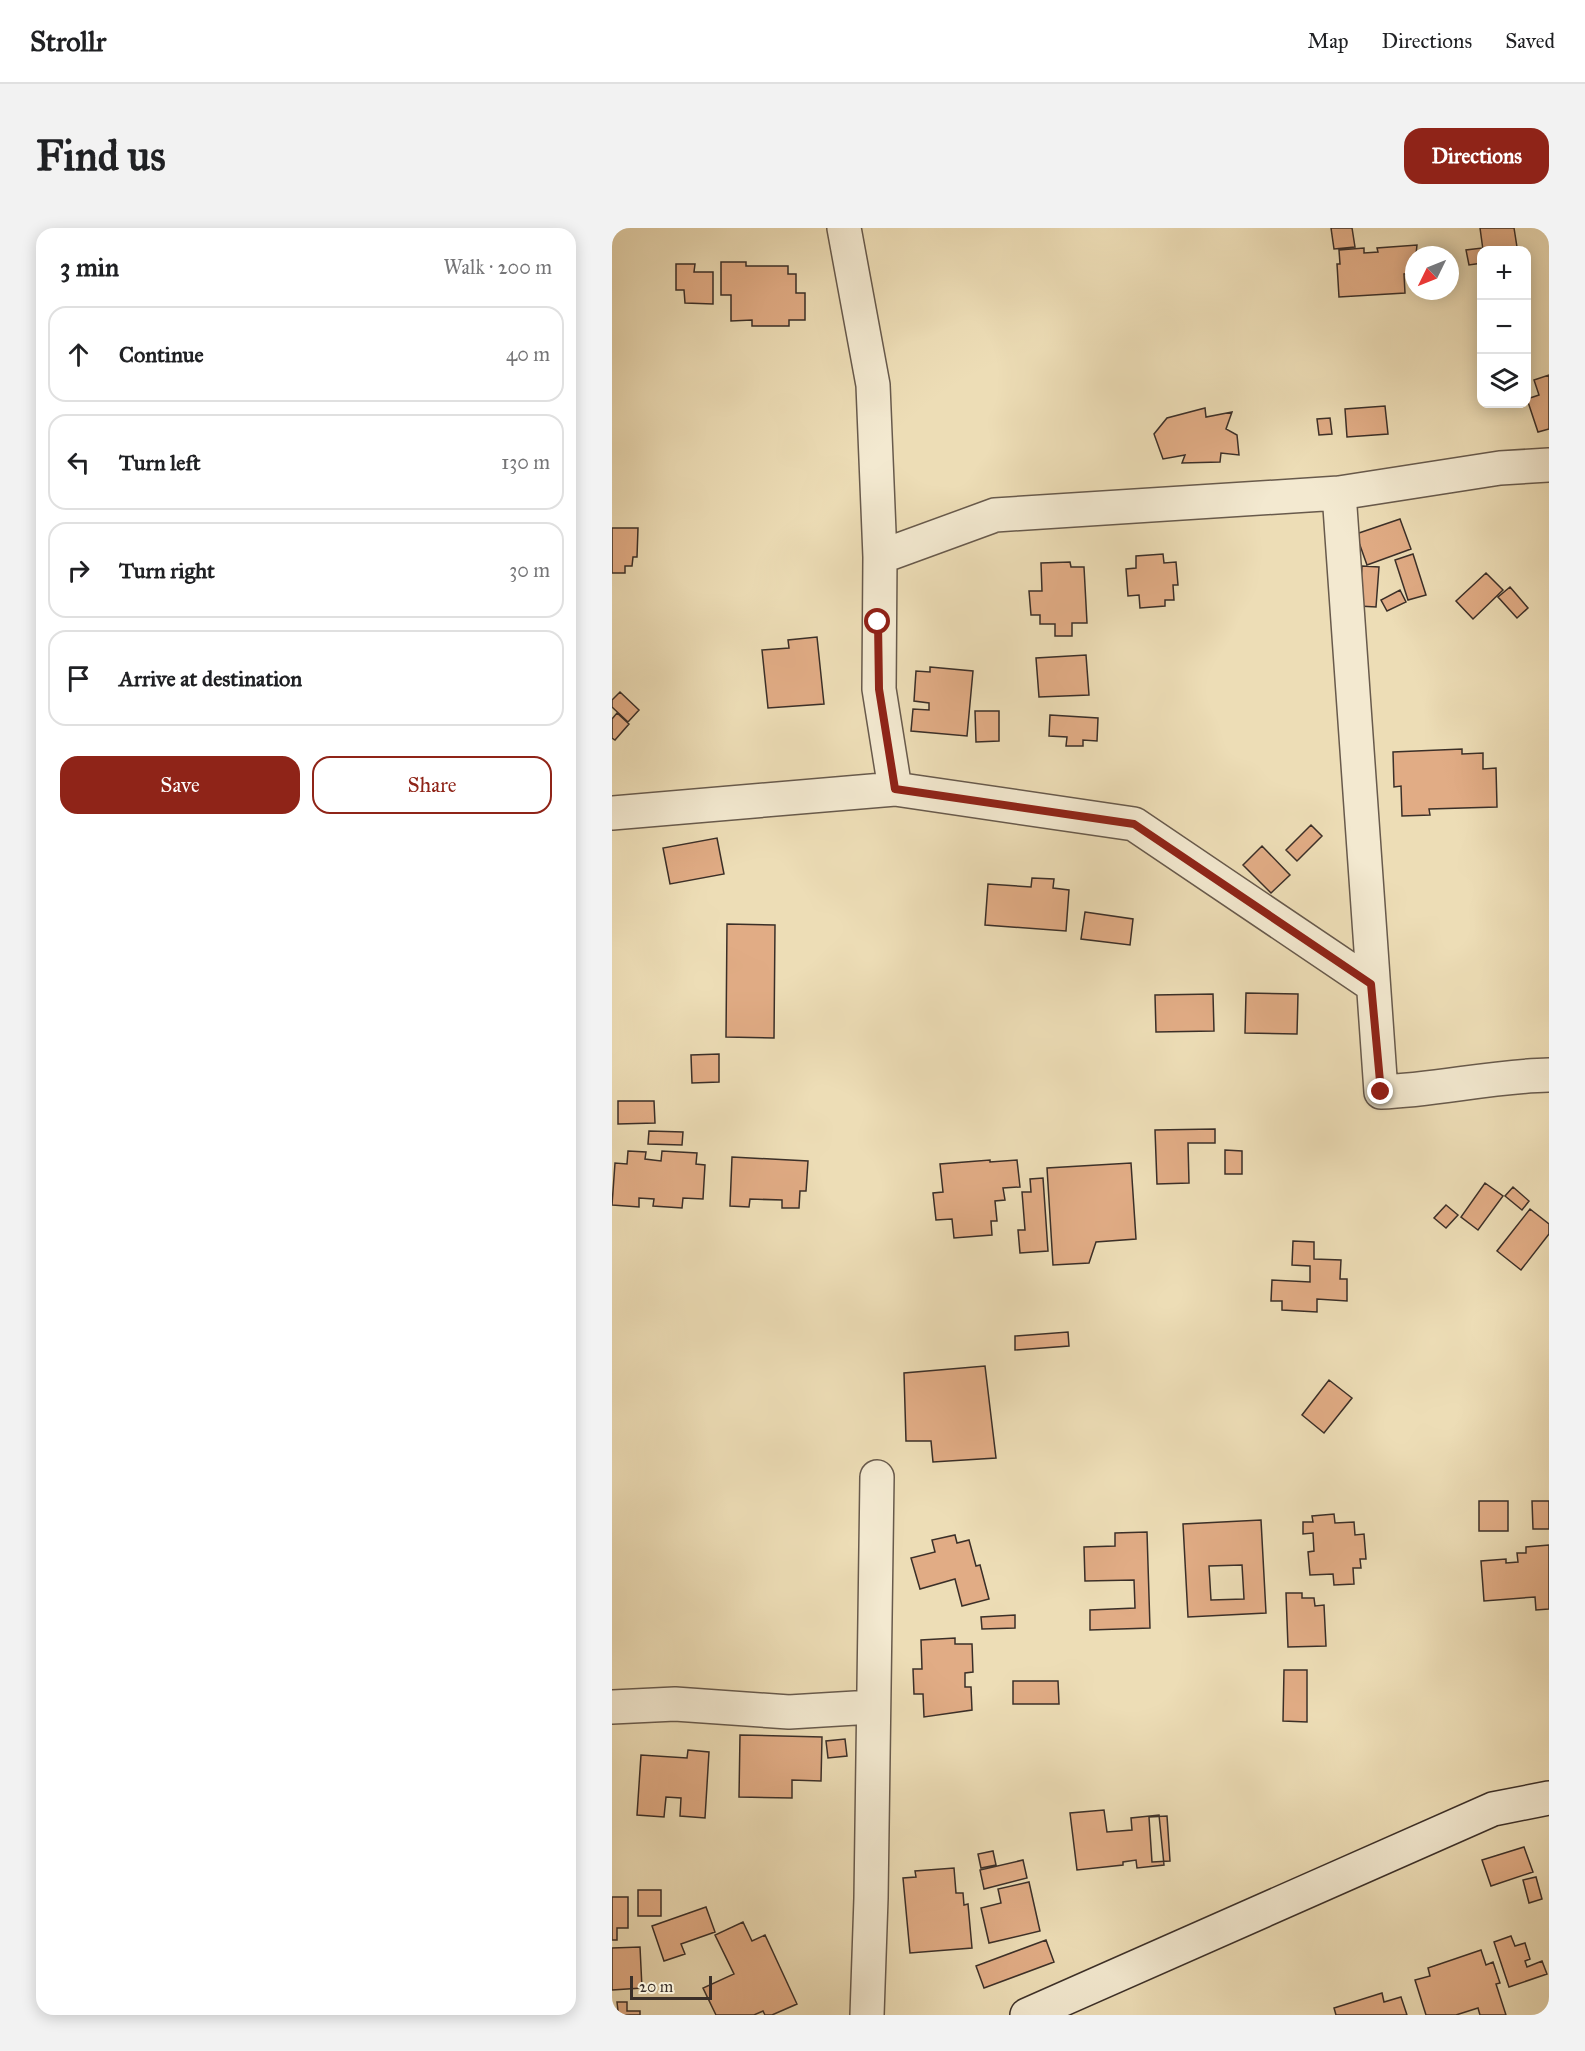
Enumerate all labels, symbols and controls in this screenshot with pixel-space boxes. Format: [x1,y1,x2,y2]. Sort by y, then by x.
text: Strollr [30,24,106,59]
text: Map [1308,28,1349,54]
text: Directions [1382,28,1472,54]
text: Saved [1505,28,1555,54]
button: Directions [1404,128,1549,184]
text: Find us [36,130,166,182]
north arrow [1405,246,1459,300]
map controls [1477,246,1531,408]
button: + [1477,246,1531,300]
text: 3 min [60,251,119,283]
text: Walk · 200 m [444,255,552,279]
button: − [1477,300,1531,354]
icon: ahead [62,338,95,371]
text: Continue [119,341,204,368]
text: 40 m [506,342,550,366]
button: layers [1477,354,1531,408]
icon: left [62,446,95,479]
text: Turn left [119,449,201,476]
text: 130 m [501,450,550,474]
icon: right [62,554,95,587]
text: Turn right [119,557,215,584]
text: 30 m [509,558,550,582]
route start [864,608,890,634]
icon: arrive [62,662,95,695]
text: Arrive at destination [119,665,302,692]
button: Save [60,756,300,814]
button: Share [312,756,552,814]
route end [1367,1078,1393,1104]
scale bar [630,1973,712,2000]
text: 20 m [639,1977,673,1996]

